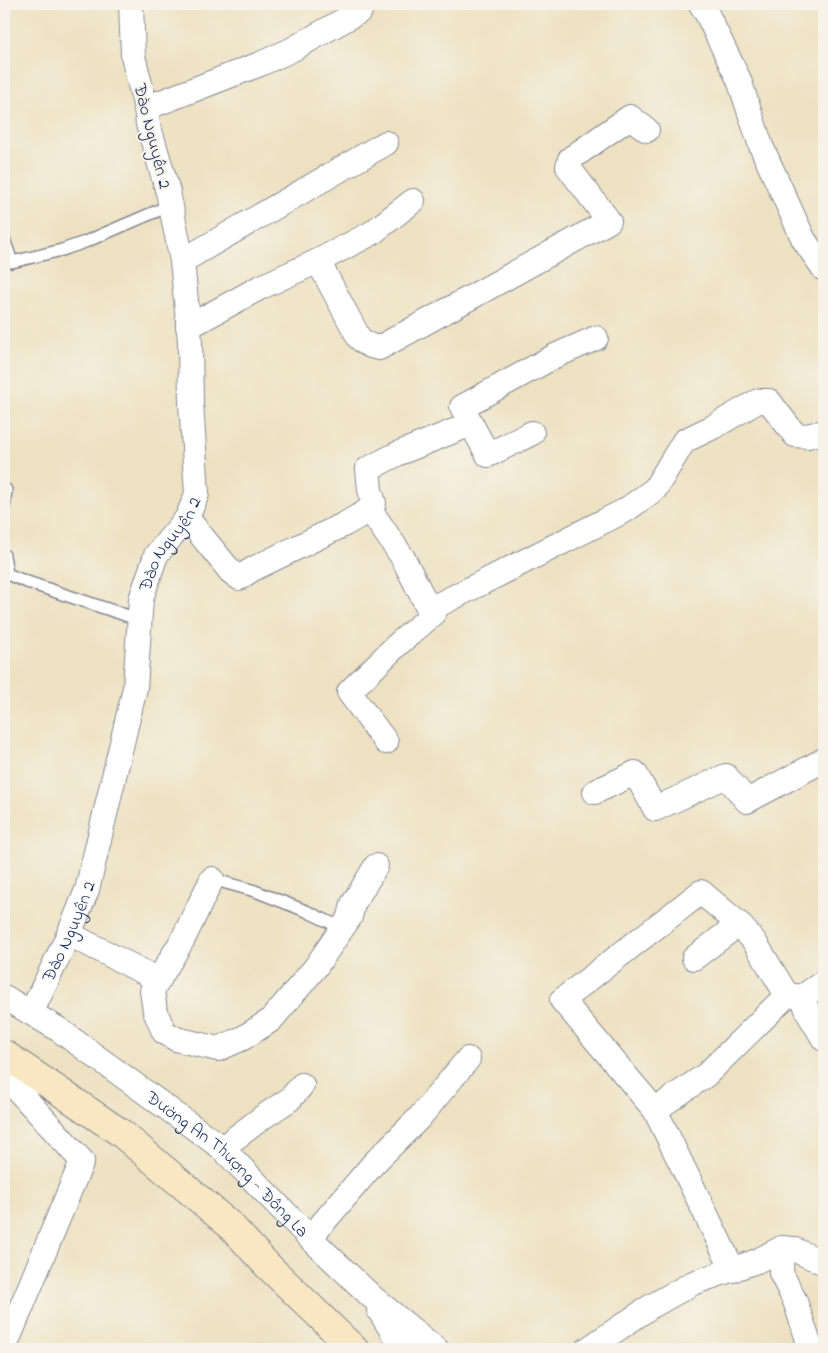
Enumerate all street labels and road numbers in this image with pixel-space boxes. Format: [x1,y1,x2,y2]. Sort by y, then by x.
street label: Đào Nguyên 2 [124,80,177,192]
street label: Đào Nguyên 2 [133,493,209,596]
street label: Đào Nguyên 2 [36,879,104,988]
street label: Đường An Thượng - Đông La [139,1085,314,1244]

